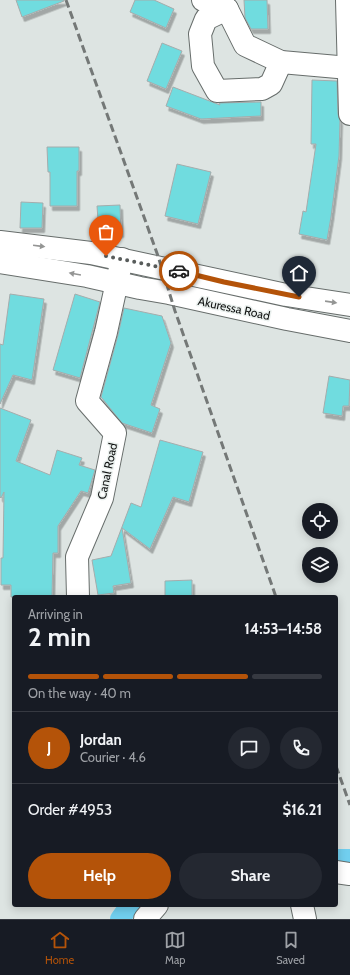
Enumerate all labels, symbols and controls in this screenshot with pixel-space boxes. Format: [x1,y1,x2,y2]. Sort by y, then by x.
pin [89,215,123,256]
icon: bag [95,221,117,243]
one-way arrow [33,243,45,249]
courier [159,251,199,291]
pin [282,256,316,297]
icon: car [168,260,190,282]
icon: home [288,262,310,284]
one-way arrow [69,270,81,276]
street label: Akuressa Road [197,293,271,323]
one-way arrow [325,299,337,305]
street label: Canal Road [94,441,120,501]
map controls [302,503,338,583]
button: locate [302,503,338,539]
button: layers [302,547,338,583]
text: Arriving in [28,606,83,622]
text: 14:53–14:58 [244,620,322,638]
text: 2 min [28,621,91,653]
text: On the way · 40 m [28,685,131,701]
button: chat [228,727,270,769]
button: phone [280,727,322,769]
text: Jordan [80,731,122,749]
text: J [47,739,51,757]
text: Courier · 4.6 [80,749,146,765]
text: Order #4953 [28,801,112,819]
text: $16.21 [283,801,322,819]
button: Help [28,853,171,899]
button: Share [179,853,322,899]
tab: Home [45,929,74,967]
tab: Map [164,929,186,967]
tab: Saved [276,929,305,967]

